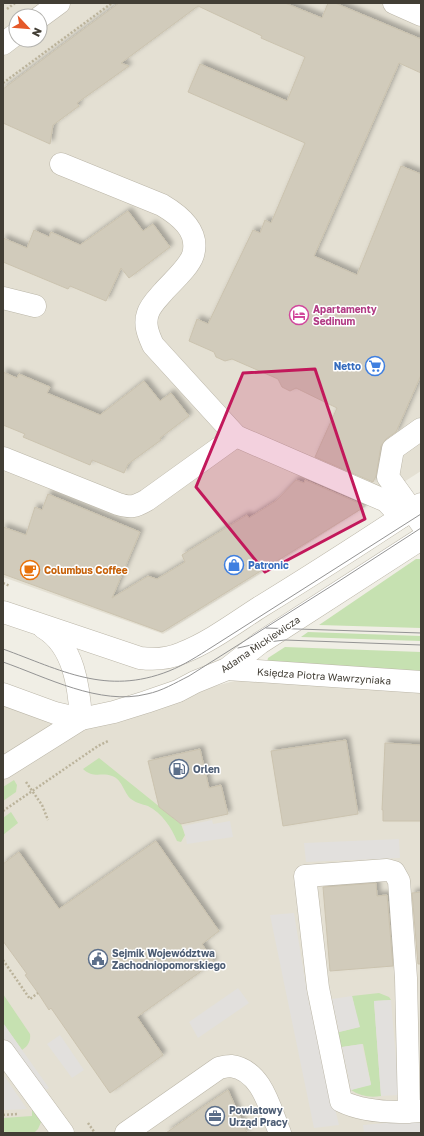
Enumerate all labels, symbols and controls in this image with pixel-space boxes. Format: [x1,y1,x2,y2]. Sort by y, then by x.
north arrow [8,8,48,48]
text: N [30,26,45,39]
place label: Apartamenty Sedinum [313,303,377,327]
hotel icon: Apartamenty Sedinum [288,304,310,326]
supermarket icon: Netto [364,355,386,377]
place label: Netto [334,360,361,372]
shop icon: Patronic [223,554,245,576]
cafe icon: Columbus Coffee [19,559,41,581]
place label: Patronic [248,559,289,571]
place label: Columbus Coffee [44,564,128,576]
street label: Adama Mickiewicza [218,613,302,675]
street label: Księdza Piotra Wawrzyniaka [256,665,392,687]
fuel station icon: Orlen [168,758,190,780]
place label: Orlen [193,763,220,775]
place label: Sejmik Województwa Zachodniopomorskiego [112,947,226,971]
public building icon: Sejmik Województwa Zachodniopomorskiego [87,948,109,970]
place label: Powiatowy Urząd Pracy [229,1104,288,1128]
office icon: Powiatowy Urząd Pracy [204,1105,226,1127]

